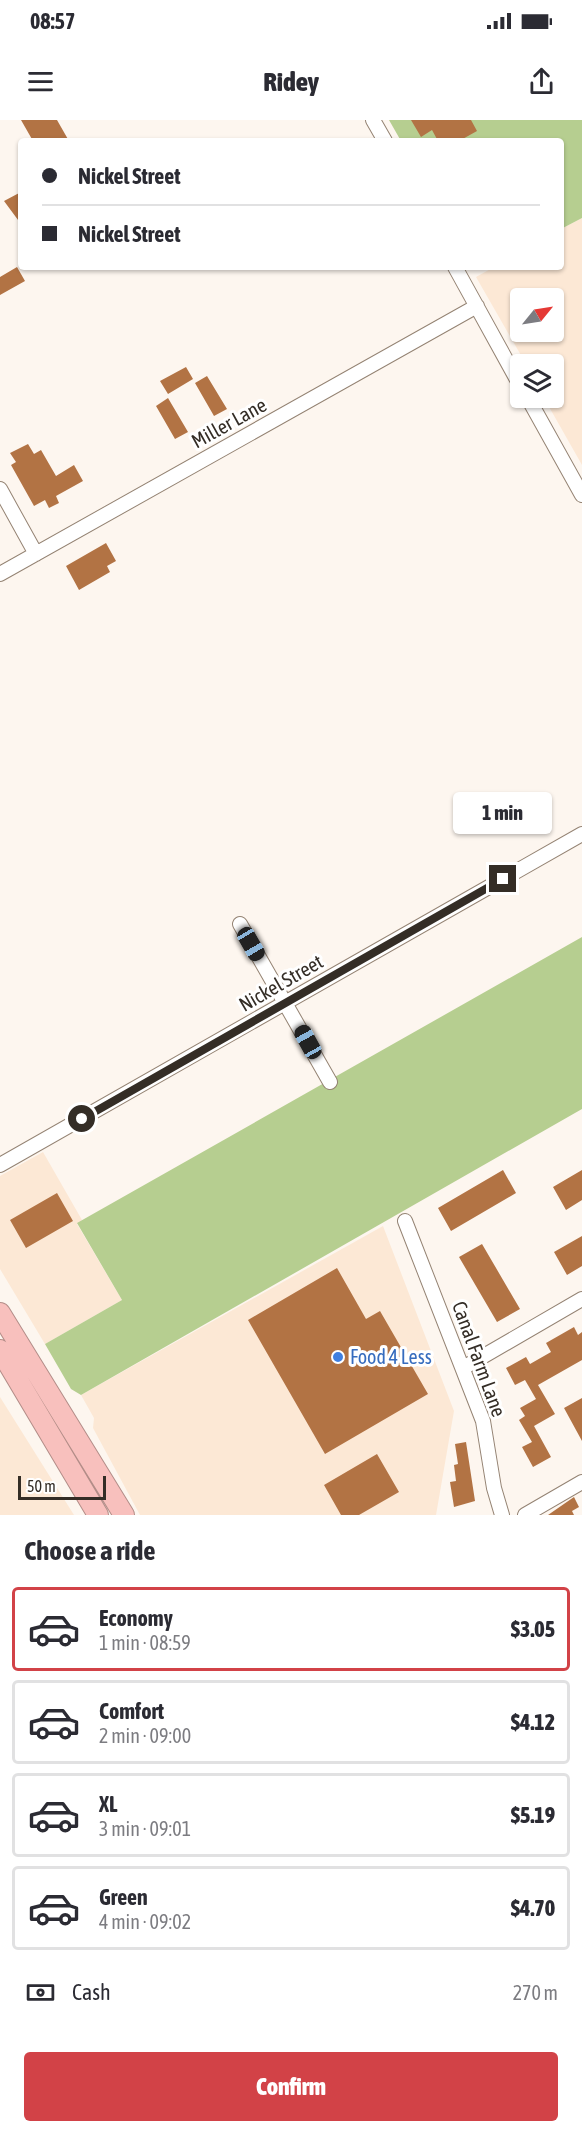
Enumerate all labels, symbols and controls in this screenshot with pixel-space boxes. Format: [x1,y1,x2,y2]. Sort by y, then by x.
text: 08:57 [30,8,75,34]
icon: menu [24,65,57,98]
icon: share [525,65,558,98]
text: Ridey [263,66,319,97]
text: Nickel Street [78,163,181,189]
text: Nickel Street [78,221,181,247]
north arrow [510,288,564,342]
map controls [510,288,564,408]
button: layers [510,354,564,408]
street label: Miller Lane [187,393,270,452]
callout: 1 min [454,792,552,834]
text: 1 min [482,801,523,824]
route end [489,865,516,892]
car [234,924,268,964]
street label: Nickel Street [235,949,327,1016]
car [291,1022,325,1062]
route start [68,1105,95,1132]
street label: Canal Farm Lane [448,1298,511,1420]
place label: Food 4 Less [350,1345,432,1368]
marker: Food 4 Less [331,1350,345,1364]
scale bar [18,1473,106,1500]
text: 50 m [27,1477,56,1495]
text: Choose a ride [24,1535,156,1566]
icon: car [27,1602,81,1656]
text: Economy [99,1605,173,1631]
text: $3.05 [511,1616,555,1642]
text: 1 min · 08:59 [99,1631,191,1654]
icon: car [27,1695,81,1749]
text: Comfort [99,1698,164,1724]
text: $4.12 [511,1709,555,1735]
text: 2 min · 09:00 [99,1724,191,1747]
icon: car [27,1788,81,1842]
text: XL [99,1791,117,1817]
text: $5.19 [511,1802,555,1828]
text: 3 min · 09:01 [99,1817,191,1840]
icon: car [27,1881,81,1935]
text: Green [99,1884,148,1910]
text: $4.70 [511,1895,555,1921]
text: 4 min · 09:02 [99,1910,191,1933]
icon: cash [24,1976,57,2009]
text: Cash [72,1979,111,2005]
text: 270 m [513,1981,558,2004]
button: Confirm [24,2052,558,2121]

